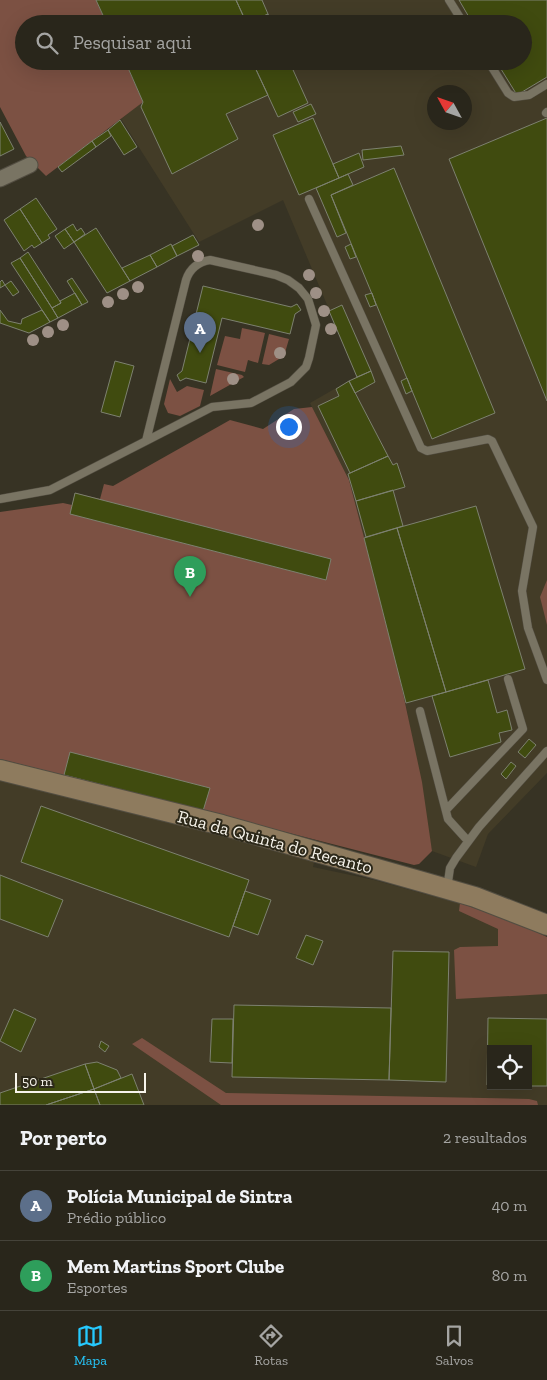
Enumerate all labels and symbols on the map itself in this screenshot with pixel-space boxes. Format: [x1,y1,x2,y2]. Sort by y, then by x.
north arrow [427,85,472,130]
pin: A [184,312,216,353]
your location [276,414,302,440]
pin: B [174,556,206,597]
street label: Rua da Quinta do Recanto [175,805,375,879]
scale bar [15,1070,146,1093]

